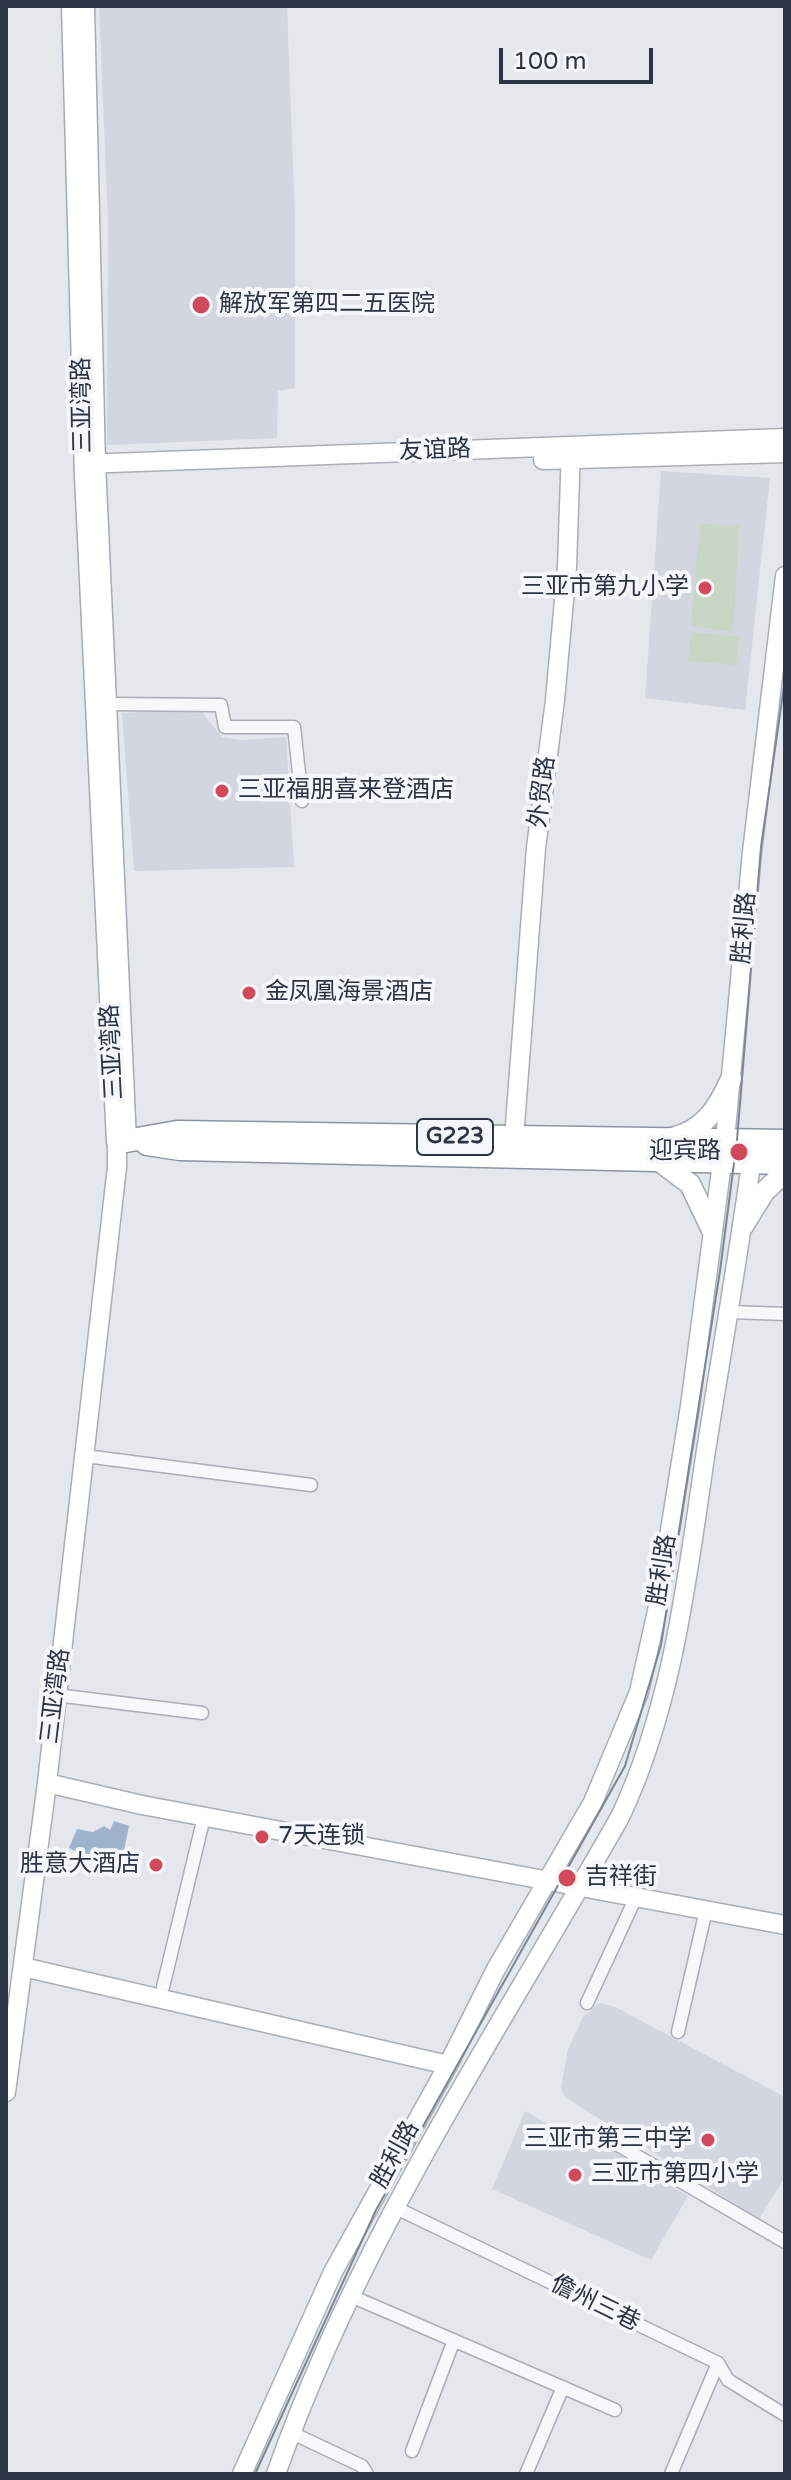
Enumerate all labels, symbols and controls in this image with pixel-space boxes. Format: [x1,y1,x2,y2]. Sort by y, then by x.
scale bar [503,32,657,82]
text: 100 m [513,47,587,76]
place label: 解放军第四二五医院 [219,291,435,319]
marker: 解放军第四二五医院 [190,294,212,316]
street label: 三亚湾路 [68,357,98,453]
street label: 友谊路 [399,435,471,467]
place label: 三亚市第九小学 [521,574,689,602]
marker: 三亚市第九小学 [696,579,714,597]
street label: 外贸路 [524,755,562,829]
place label: 三亚福朋喜来登酒店 [238,777,454,805]
marker: 三亚福朋喜来登酒店 [213,782,231,800]
street label: 胜利路 [728,891,762,965]
place label: 金凤凰海景酒店 [265,979,433,1007]
marker: 金凤凰海景酒店 [240,984,258,1002]
street label: 三亚湾路 [96,1003,130,1101]
road number: G223 [417,1119,493,1155]
place label: 迎宾路 [649,1138,721,1166]
marker: 迎宾路 [728,1141,750,1163]
street label: 胜利路 [643,1532,683,1608]
street label: 三亚湾路 [36,1647,76,1745]
place label: 7天连锁 [278,1823,365,1851]
marker: 7天连锁 [253,1828,271,1846]
place label: 胜意大酒店 [20,1851,140,1879]
marker: 胜意大酒店 [147,1856,165,1874]
place label: 吉祥街 [585,1864,657,1892]
marker: 吉祥街 [556,1867,578,1889]
street label: 胜利路 [366,2117,426,2193]
place label: 三亚市第三中学 [524,2126,692,2154]
marker: 三亚市第三中学 [699,2131,717,2149]
place label: 三亚市第四小学 [591,2161,759,2189]
marker: 三亚市第四小学 [566,2166,584,2184]
street label: 儋州三巷 [546,2270,644,2338]

